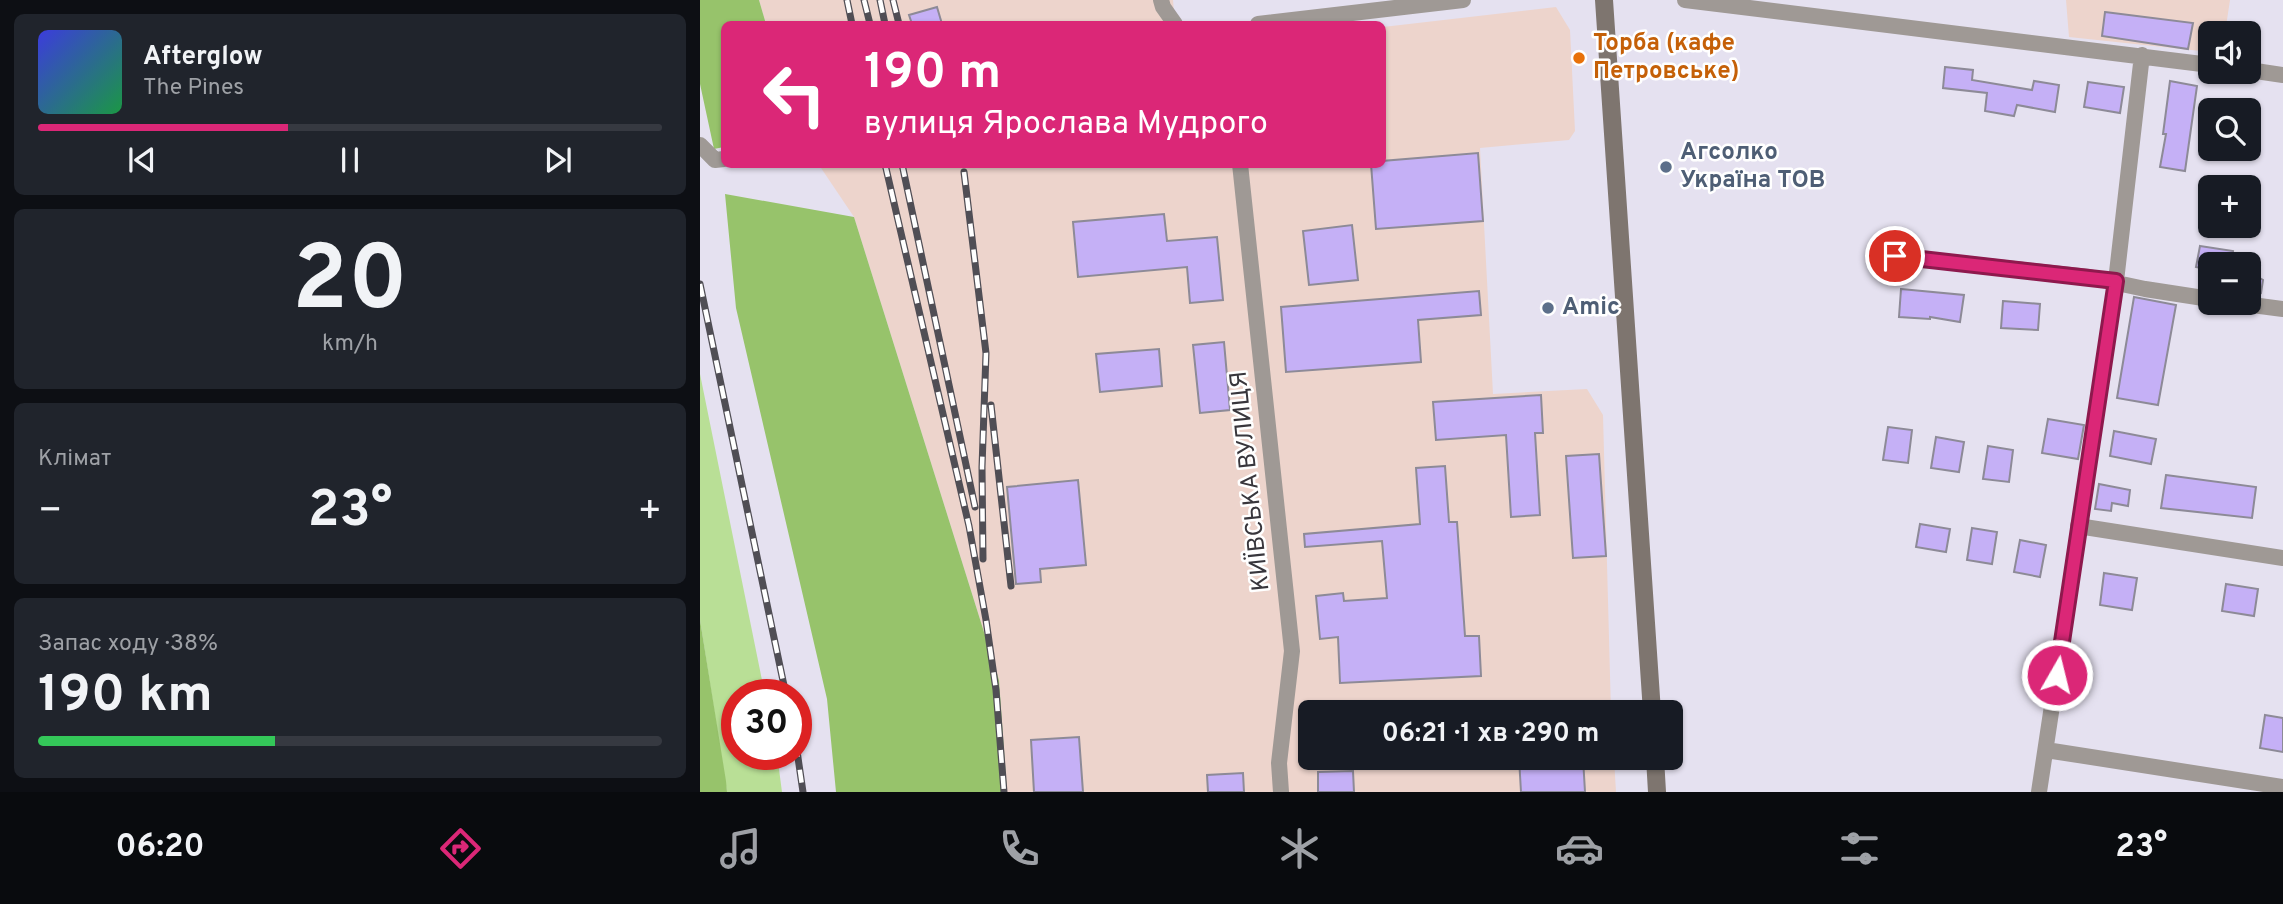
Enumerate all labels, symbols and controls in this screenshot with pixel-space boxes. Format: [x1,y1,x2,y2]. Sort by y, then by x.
map controls [2198,21,2261,315]
button: sound [2198,21,2261,84]
place label: Торба (кафе Петровське) [1593,29,1740,87]
text: Afterglow [143,41,263,74]
text: 190 m [864,44,1001,106]
icon: left [749,49,840,140]
marker: Торба (кафе Петровське) [1571,50,1587,66]
text: The Pines [143,74,244,103]
button: search [2198,98,2261,161]
text: вулиця Ярослава Мудрого [864,105,1268,145]
place label: Агсолко Україна ТОВ [1680,138,1825,196]
icon: previous [123,141,161,179]
icon: pause [331,141,369,179]
icon: next [539,141,577,179]
marker: Агсолко Україна ТОВ [1658,159,1674,175]
button: + [2198,175,2261,238]
pin [1865,226,1925,286]
text: 20 [292,227,408,342]
icon: arrive [1876,237,1914,275]
button: − [2198,252,2261,315]
place label: Amic [1562,293,1620,323]
marker: Amic [1540,300,1556,316]
text: km/h [322,330,378,359]
street label: КИЇВСЬКА ВУЛИЦЯ [1223,370,1277,593]
text: Клімат [38,445,111,474]
text: 23° [308,479,392,545]
text: − [38,488,63,537]
text: + [637,488,662,537]
text: Запас ходу · 38% [38,630,218,659]
position arrow [2020,638,2094,712]
text: 190 km [38,664,213,730]
speed limit sign: 30 [721,679,812,770]
text: 06:21 · 1 хв · 290 m [1382,718,1599,751]
icon: directions [436,824,485,873]
icon: music [716,824,765,873]
icon: phone [995,824,1044,873]
icon: climate [1275,824,1324,873]
icon: car [1555,824,1604,873]
icon: filters [1835,824,1884,873]
text: 06:20 [115,828,205,868]
text: 23° [2115,828,2167,868]

